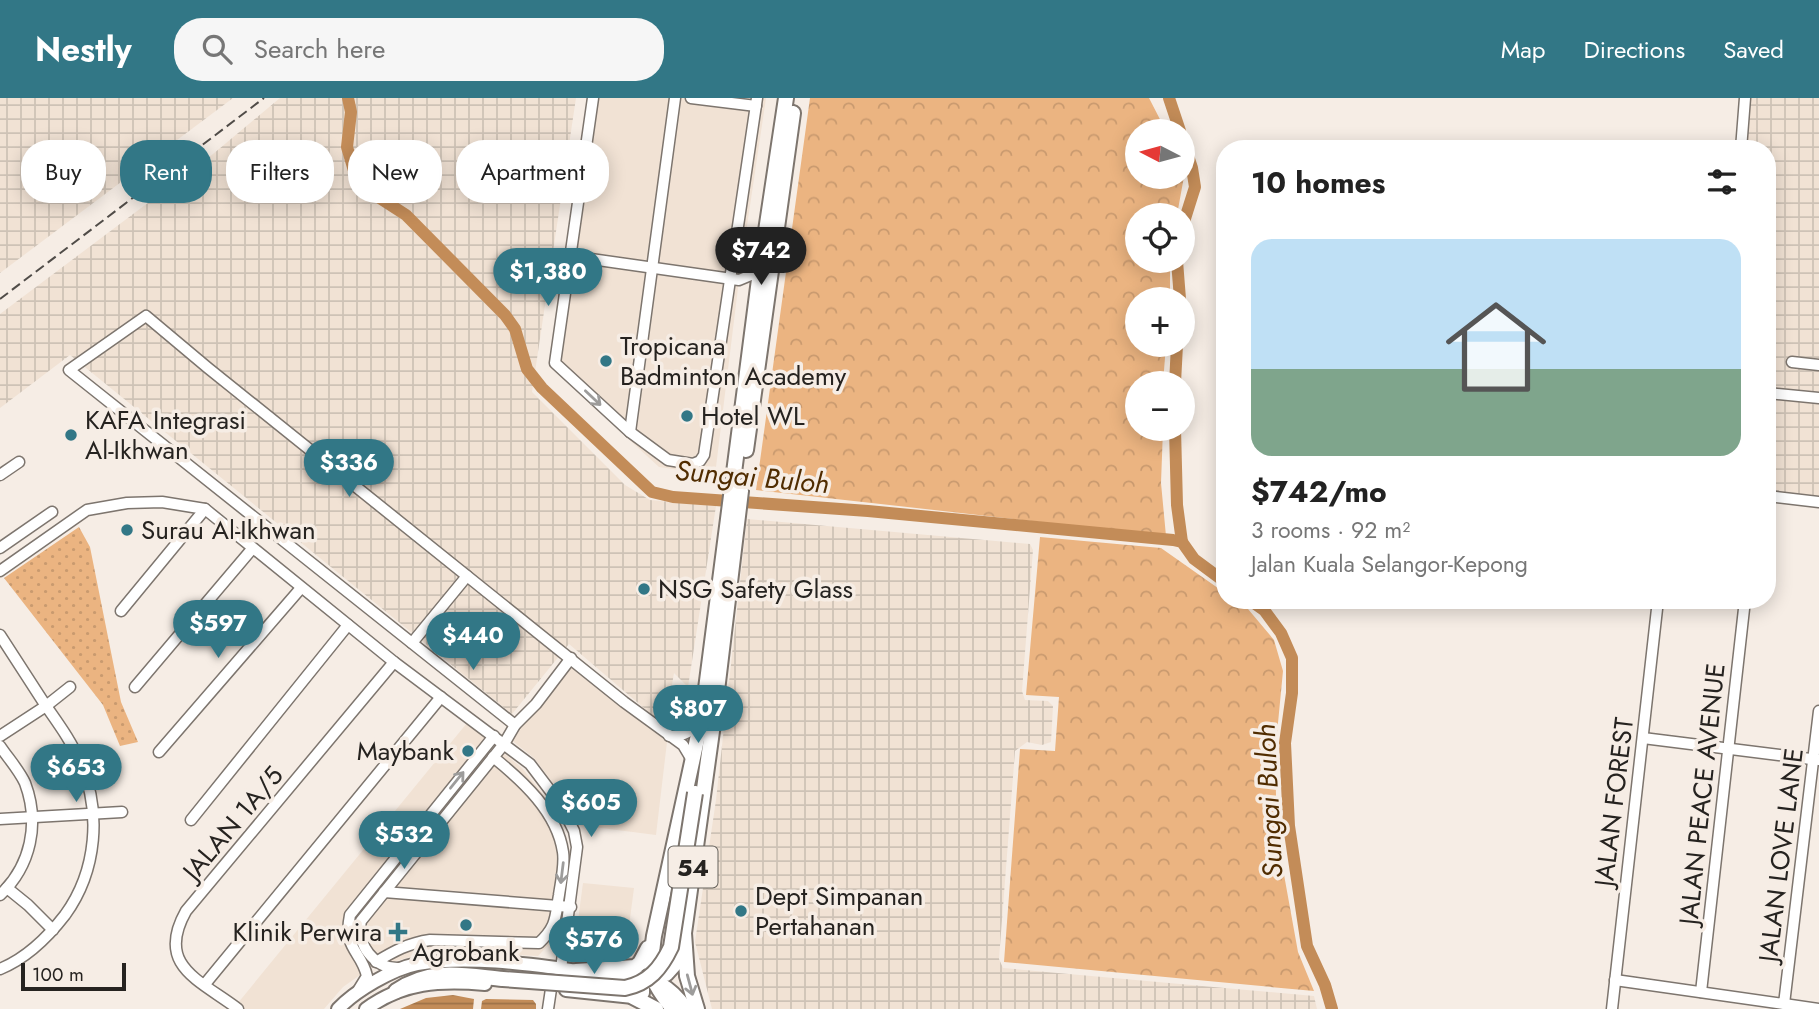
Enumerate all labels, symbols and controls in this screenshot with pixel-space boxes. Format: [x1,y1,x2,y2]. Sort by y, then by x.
search box [174,18,664,81]
text: Nestly [35,26,132,73]
icon: search [198,30,236,68]
text: Search here [254,30,385,68]
text: Map [1501,32,1546,67]
text: Directions [1584,32,1685,67]
text: Saved [1723,32,1784,67]
north arrow [1125,119,1195,189]
map controls [1125,119,1195,441]
chip: Buy [21,140,106,203]
chip: Rent [120,140,212,203]
chip: Filters [226,140,334,203]
chip: New [348,140,442,203]
chip: Apartment [456,140,609,203]
text: 10 homes [1251,161,1385,204]
icon: filters [1703,163,1741,201]
button: locate [1125,203,1195,273]
pin: $742 [720,228,802,287]
text: $742 [731,233,791,267]
pin: $1,380 [491,248,605,308]
text: $1,380 [509,254,587,288]
icon: home [1433,284,1559,410]
button: + [1125,287,1195,357]
place label: Tropicana Badminton Academy [620,327,847,395]
marker: Tropicana Badminton Academy [598,353,614,369]
button: − [1125,371,1195,441]
one-way arrow [584,389,601,406]
place label: Hotel WL [701,397,805,435]
place label: KAFA Integrasi Al-Ikhwan [85,401,246,469]
marker: Hotel WL [679,408,695,424]
marker: KAFA Integrasi Al-Ikhwan [63,427,79,443]
pin: $336 [308,440,390,499]
text: $336 [320,445,378,479]
water label: Sungai Buloh [673,450,831,504]
text: $742/mo [1251,470,1387,513]
place label: Surau Al-Ikhwan [141,511,316,549]
text: 3 rooms · 92 m² [1251,513,1410,547]
marker: Surau Al-Ikhwan [119,522,135,538]
text: Jalan Kuala Selangor-Kepong [1251,547,1528,581]
place label: NSG Safety Glass [658,570,853,608]
marker: NSG Safety Glass [636,581,652,597]
pin: $597 [177,601,259,660]
text: $597 [189,606,247,640]
pin: $440 [432,612,514,672]
text: $440 [442,618,504,652]
street label: JALAN PEACE AVENUE [1669,661,1735,930]
pin: $807 [657,686,739,745]
text: $807 [669,691,727,725]
street label: JALAN FOREST [1584,715,1643,892]
water label: Sungai Buloh [1244,723,1294,879]
place label: Maybank [357,732,455,770]
marker: Maybank [460,743,476,759]
pin: $653 [35,744,117,804]
street label: JALAN LOVE LANE [1749,746,1813,967]
text: $653 [47,750,105,784]
street label: JALAN 1A/5 [172,758,292,891]
one-way arrow [449,772,465,790]
pin: $605 [550,780,632,839]
text: $605 [561,785,621,819]
pin: $532 [363,812,445,871]
text: $532 [375,817,433,851]
road number: 54 [668,846,718,888]
one-way arrow [555,861,568,884]
place label: Dept Simpanan Pertahanan [755,877,923,945]
marker: Dept Simpanan Pertahanan [733,903,749,919]
place label: Klinik Perwira [232,913,382,951]
pin: $576 [553,916,635,976]
marker: Agrobank [458,917,474,933]
marker: Klinik Perwira [388,922,408,942]
text: $576 [565,922,623,956]
place label: Agrobank [412,933,520,971]
scale bar [21,960,126,992]
text: 100 m [32,961,84,988]
one-way arrow [684,974,697,996]

